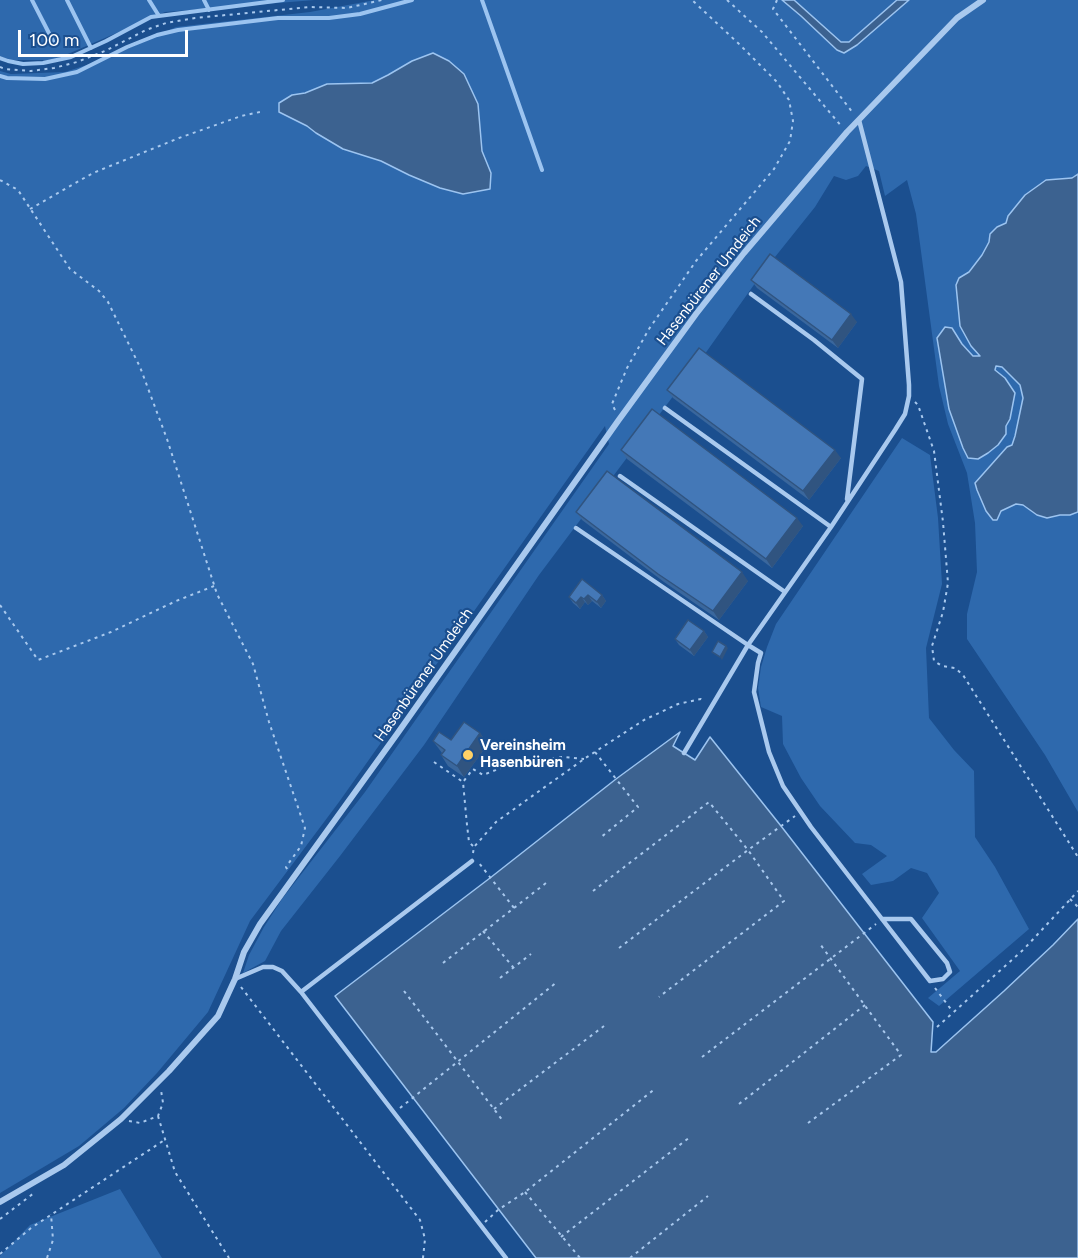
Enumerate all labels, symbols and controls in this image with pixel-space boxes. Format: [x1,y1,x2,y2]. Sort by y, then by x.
scale bar [21,18,190,56]
text: 100 m [29,29,79,51]
street label: Hasenbürener Umdeich [653,213,765,349]
street label: Hasenbürener Umdeich [371,605,477,745]
place label: Vereinsheim Hasenbüren [480,737,566,772]
marker: Vereinsheim Hasenbüren [461,748,475,762]

